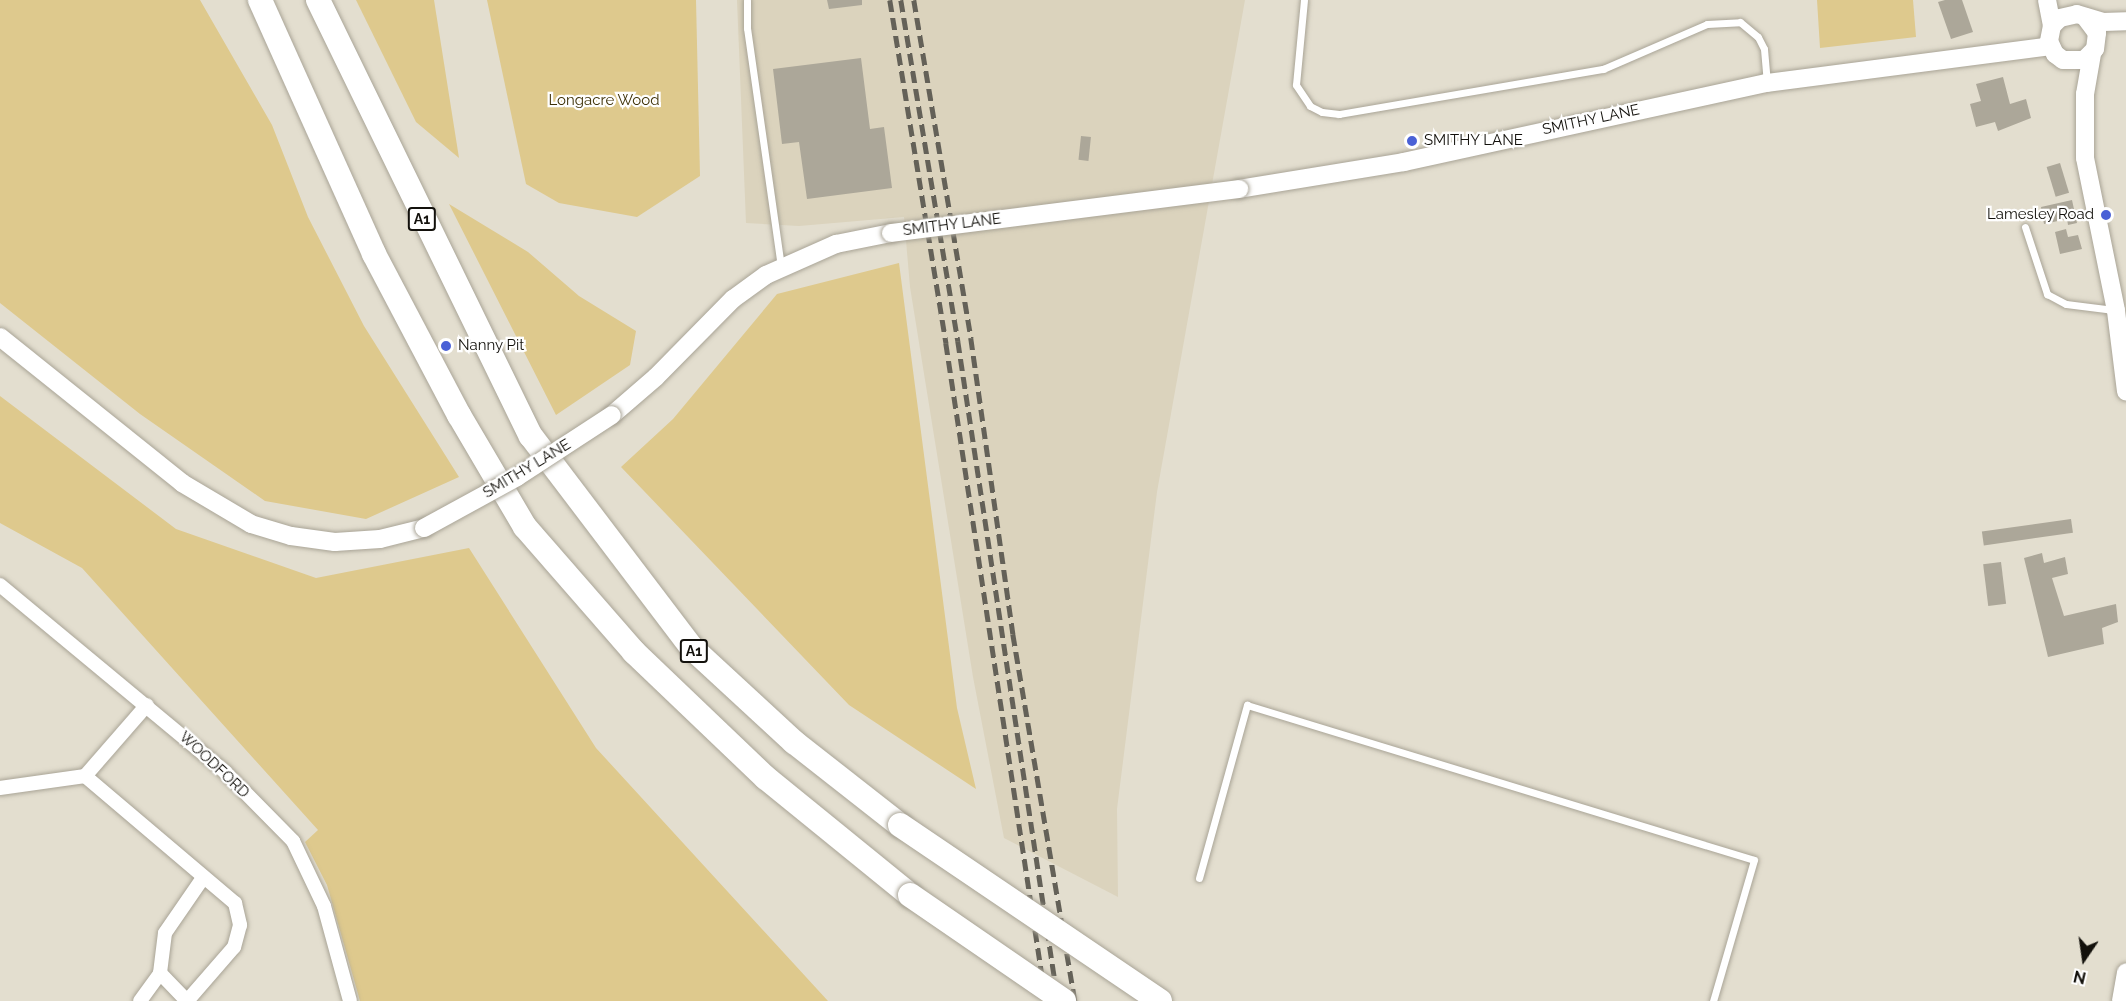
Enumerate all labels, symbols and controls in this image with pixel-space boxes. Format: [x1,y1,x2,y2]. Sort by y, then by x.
park label: Longacre Wood [548,92,660,110]
street label: SMITHY LANE [1541,101,1641,139]
place label: SMITHY LANE [1424,132,1523,150]
marker: SMITHY LANE [1405,134,1419,148]
place label: Lamesley Road [1987,206,2094,224]
road number: A1 [407,208,437,230]
marker: Lamesley Road [2099,208,2113,222]
street label: SMITHY LANE [902,210,1002,240]
place label: Nanny Pit [458,337,525,355]
marker: Nanny Pit [439,339,453,353]
street label: SMITHY LANE [480,436,574,502]
road number: A1 [679,640,709,662]
street label: WOODFORD [175,728,253,802]
north arrow [2054,929,2114,989]
text: N [2072,966,2088,988]

